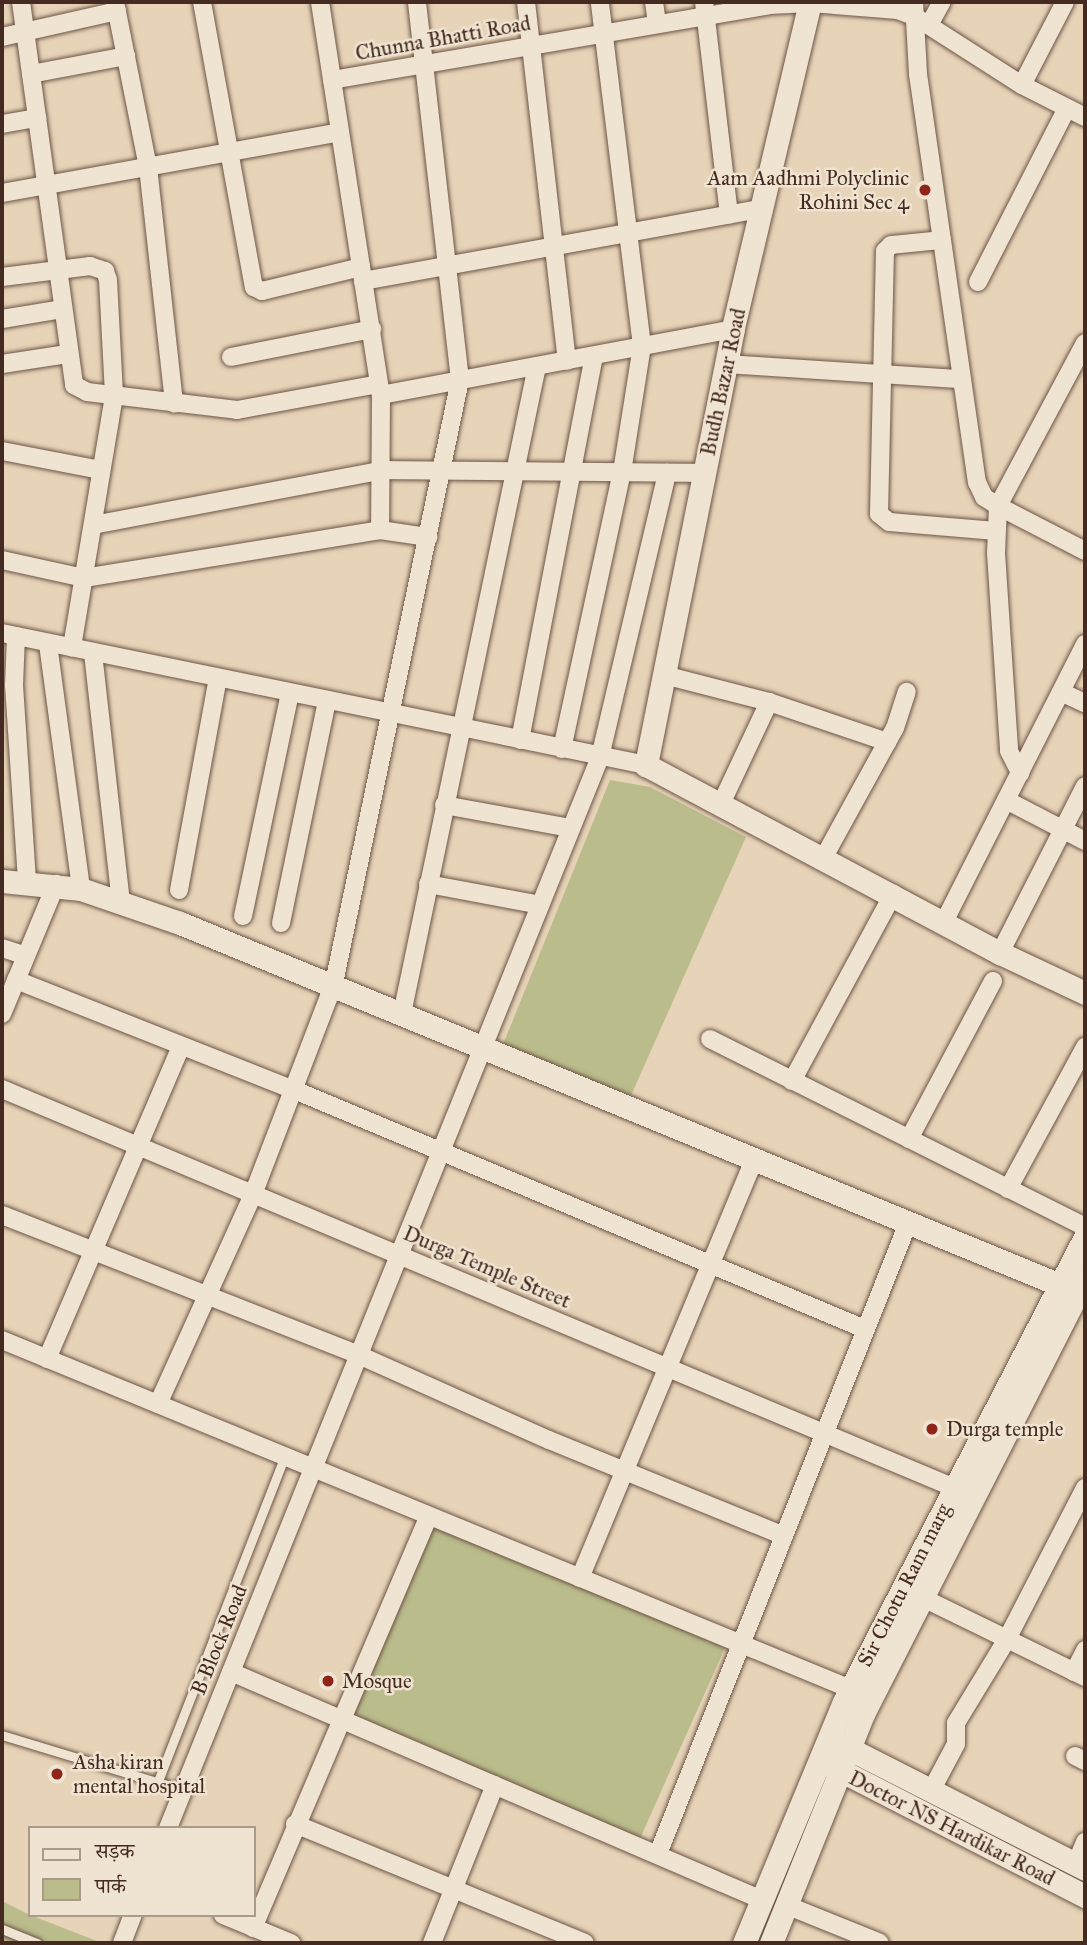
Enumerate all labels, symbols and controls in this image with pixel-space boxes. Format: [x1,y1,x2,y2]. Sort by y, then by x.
street label: Chunna Bhatti Road [353,10,533,66]
place label: Aam Aadhmi Polyclinic Rohini Sec 4 [707,165,909,215]
marker: Aam Aadhmi Polyclinic Rohini Sec 4 [915,180,935,200]
street label: Budh Bazar Road [695,306,751,458]
street label: Durga Temple Street [400,1220,574,1314]
place label: Durga temple [946,1416,1063,1442]
marker: Durga temple [924,1421,940,1437]
street label: Sir Chotu Ram marg [852,1499,956,1671]
street label: B Block Road [185,1581,253,1699]
place label: Mosque [342,1668,412,1694]
marker: Mosque [320,1673,336,1689]
place label: Asha kiran mental hospital [73,1749,205,1799]
marker: Asha kiran mental hospital [47,1764,67,1784]
street label: Doctor NS Hardikar Road [845,1765,1059,1891]
legend [28,1826,256,1917]
text: सड़क [95,1838,134,1864]
text: पार्क [95,1873,126,1899]

